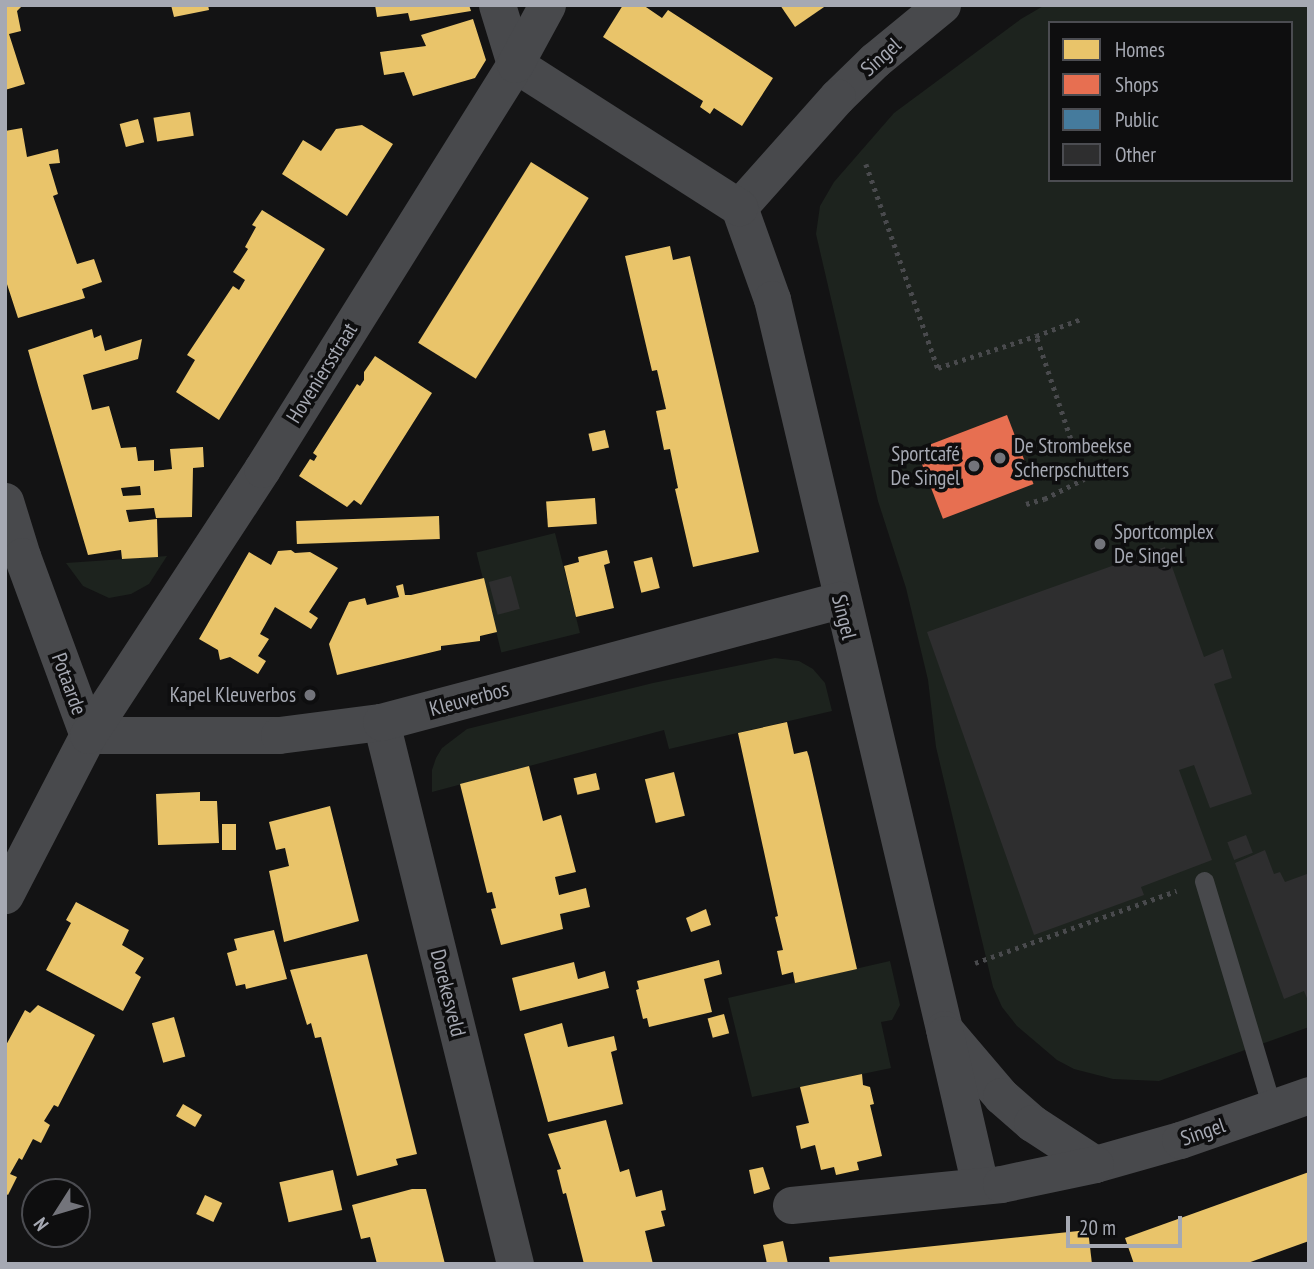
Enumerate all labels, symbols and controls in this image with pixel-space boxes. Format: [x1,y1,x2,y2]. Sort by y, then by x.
legend [1048,21,1293,182]
street label: Singel [856,32,906,82]
text: Homes [1115,36,1165,63]
text: Shops [1115,71,1159,98]
text: Public [1115,106,1159,133]
text: Other [1115,141,1156,168]
street label: Hoveniersstraat [281,318,363,428]
place label: De Strombeekse Scherpschutters [1014,433,1132,483]
place label: Sportcafé De Singel [890,441,960,491]
marker: De Strombeekse Scherpschutters [992,450,1008,466]
marker: Sportcafé De Singel [966,458,982,474]
place label: Sportcomplex De Singel [1114,519,1214,569]
marker: Sportcomplex De Singel [1092,536,1108,552]
street label: Singel [826,592,862,642]
street label: Potaarde [46,650,92,718]
street label: Kleuverbos [427,676,511,722]
place label: Kapel Kleuverbos [170,682,296,708]
marker: Kapel Kleuverbos [302,687,318,703]
street label: Dorekesveld [425,947,471,1039]
street label: Singel [1177,1113,1229,1151]
north arrow [21,1178,91,1248]
scale bar [1069,1202,1184,1246]
text: N [28,1213,54,1236]
text: 20 m [1079,1214,1116,1241]

